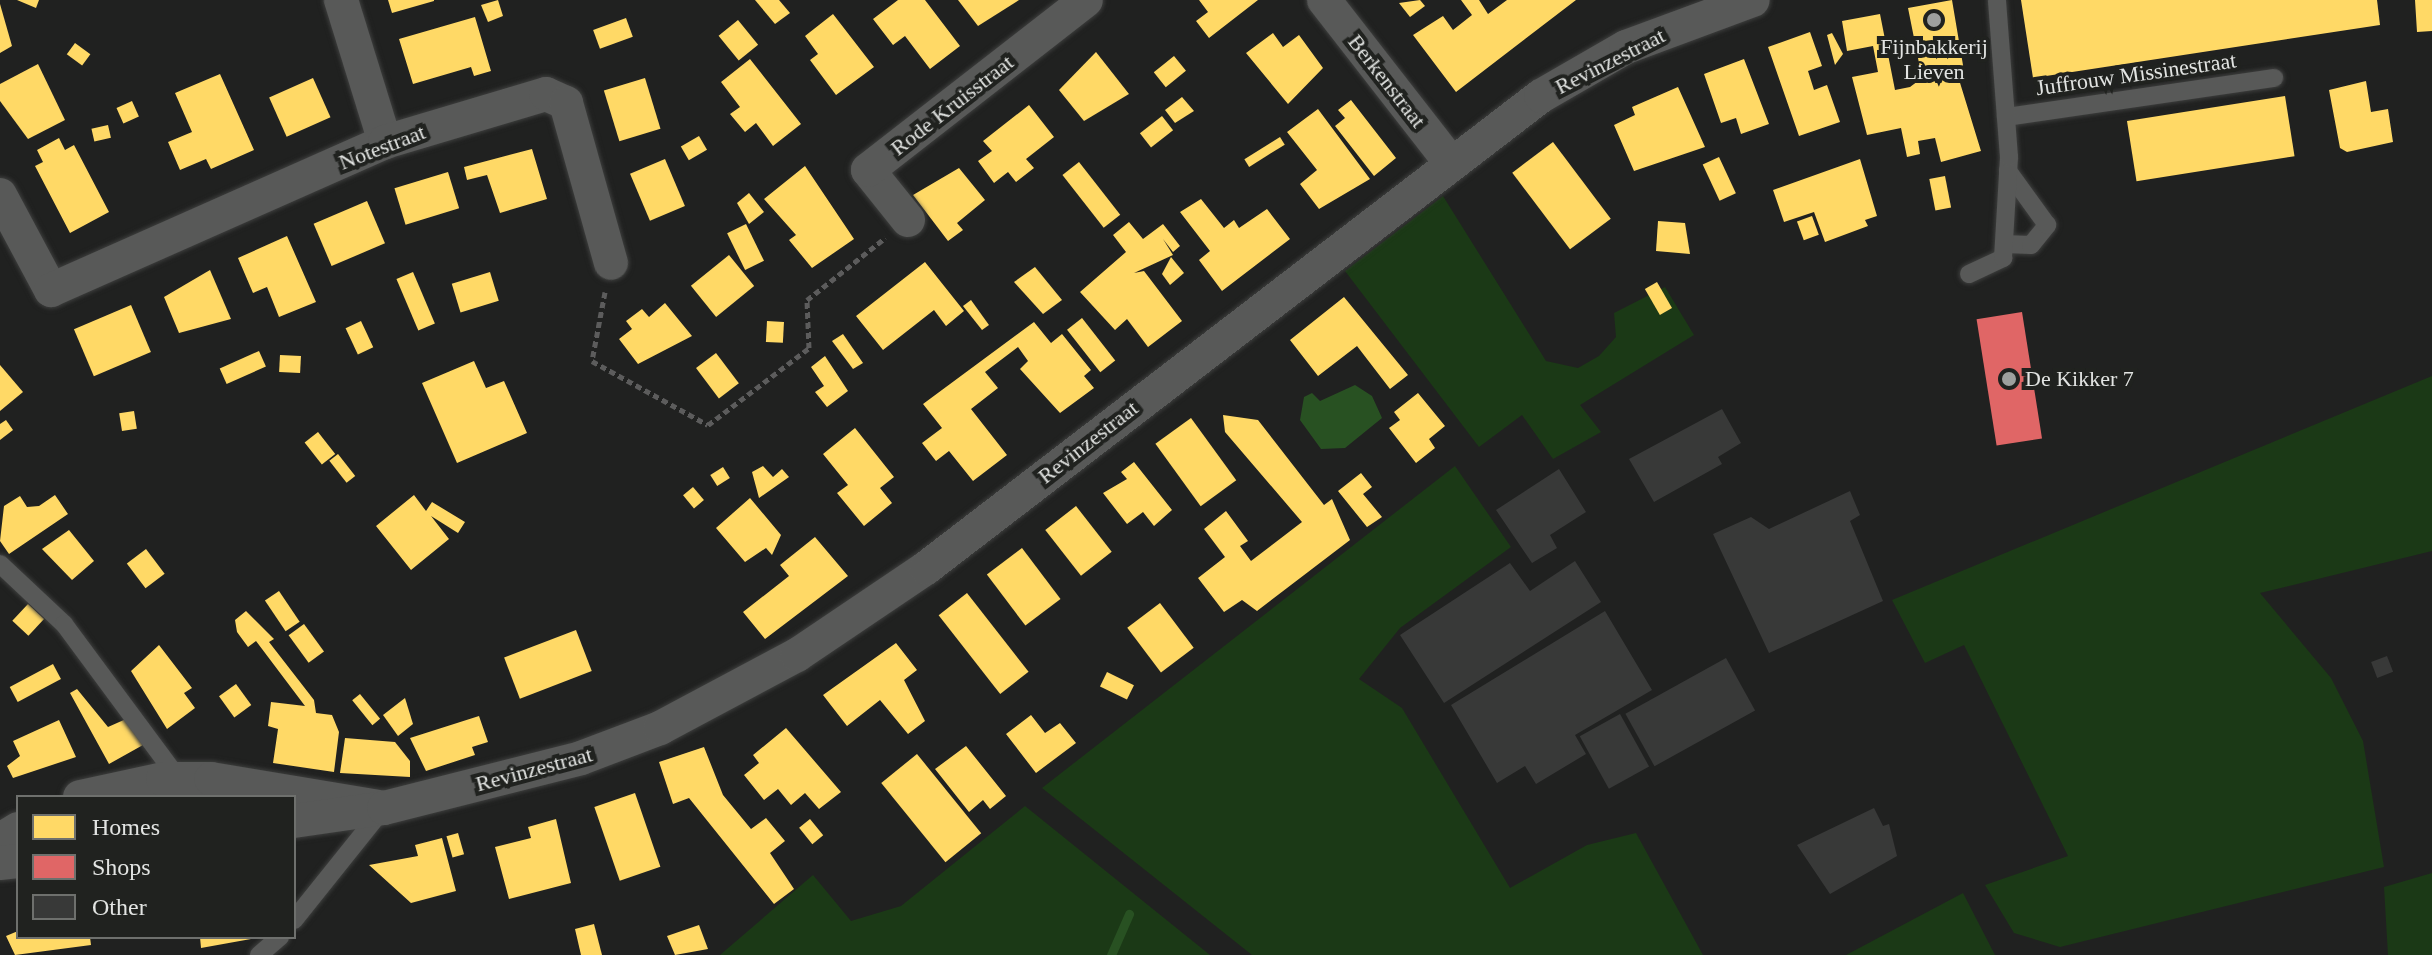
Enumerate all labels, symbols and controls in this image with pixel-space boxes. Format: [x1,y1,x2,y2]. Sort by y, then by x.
marker: Fijnbakkerij Lieven [1925,11,1943,29]
street label: Revinzestraat [1551,22,1669,100]
street label: Berkenstraat [1342,29,1432,133]
place label: Fijnbakkerij Lieven [1880,33,1988,84]
street label: Juffrouw Missinestraat [2034,47,2238,101]
street label: Rode Kruisstraat [885,49,1019,161]
street label: Notestraat [335,118,429,176]
place label: De Kikker 7 [2025,366,2134,392]
marker: De Kikker 7 [2000,370,2018,388]
street label: Revinzestraat [1033,395,1143,489]
street label: Revinzestraat [473,741,595,797]
legend [16,795,296,939]
text: Homes [92,814,160,840]
text: Shops [92,854,151,880]
text: Other [92,894,147,920]

